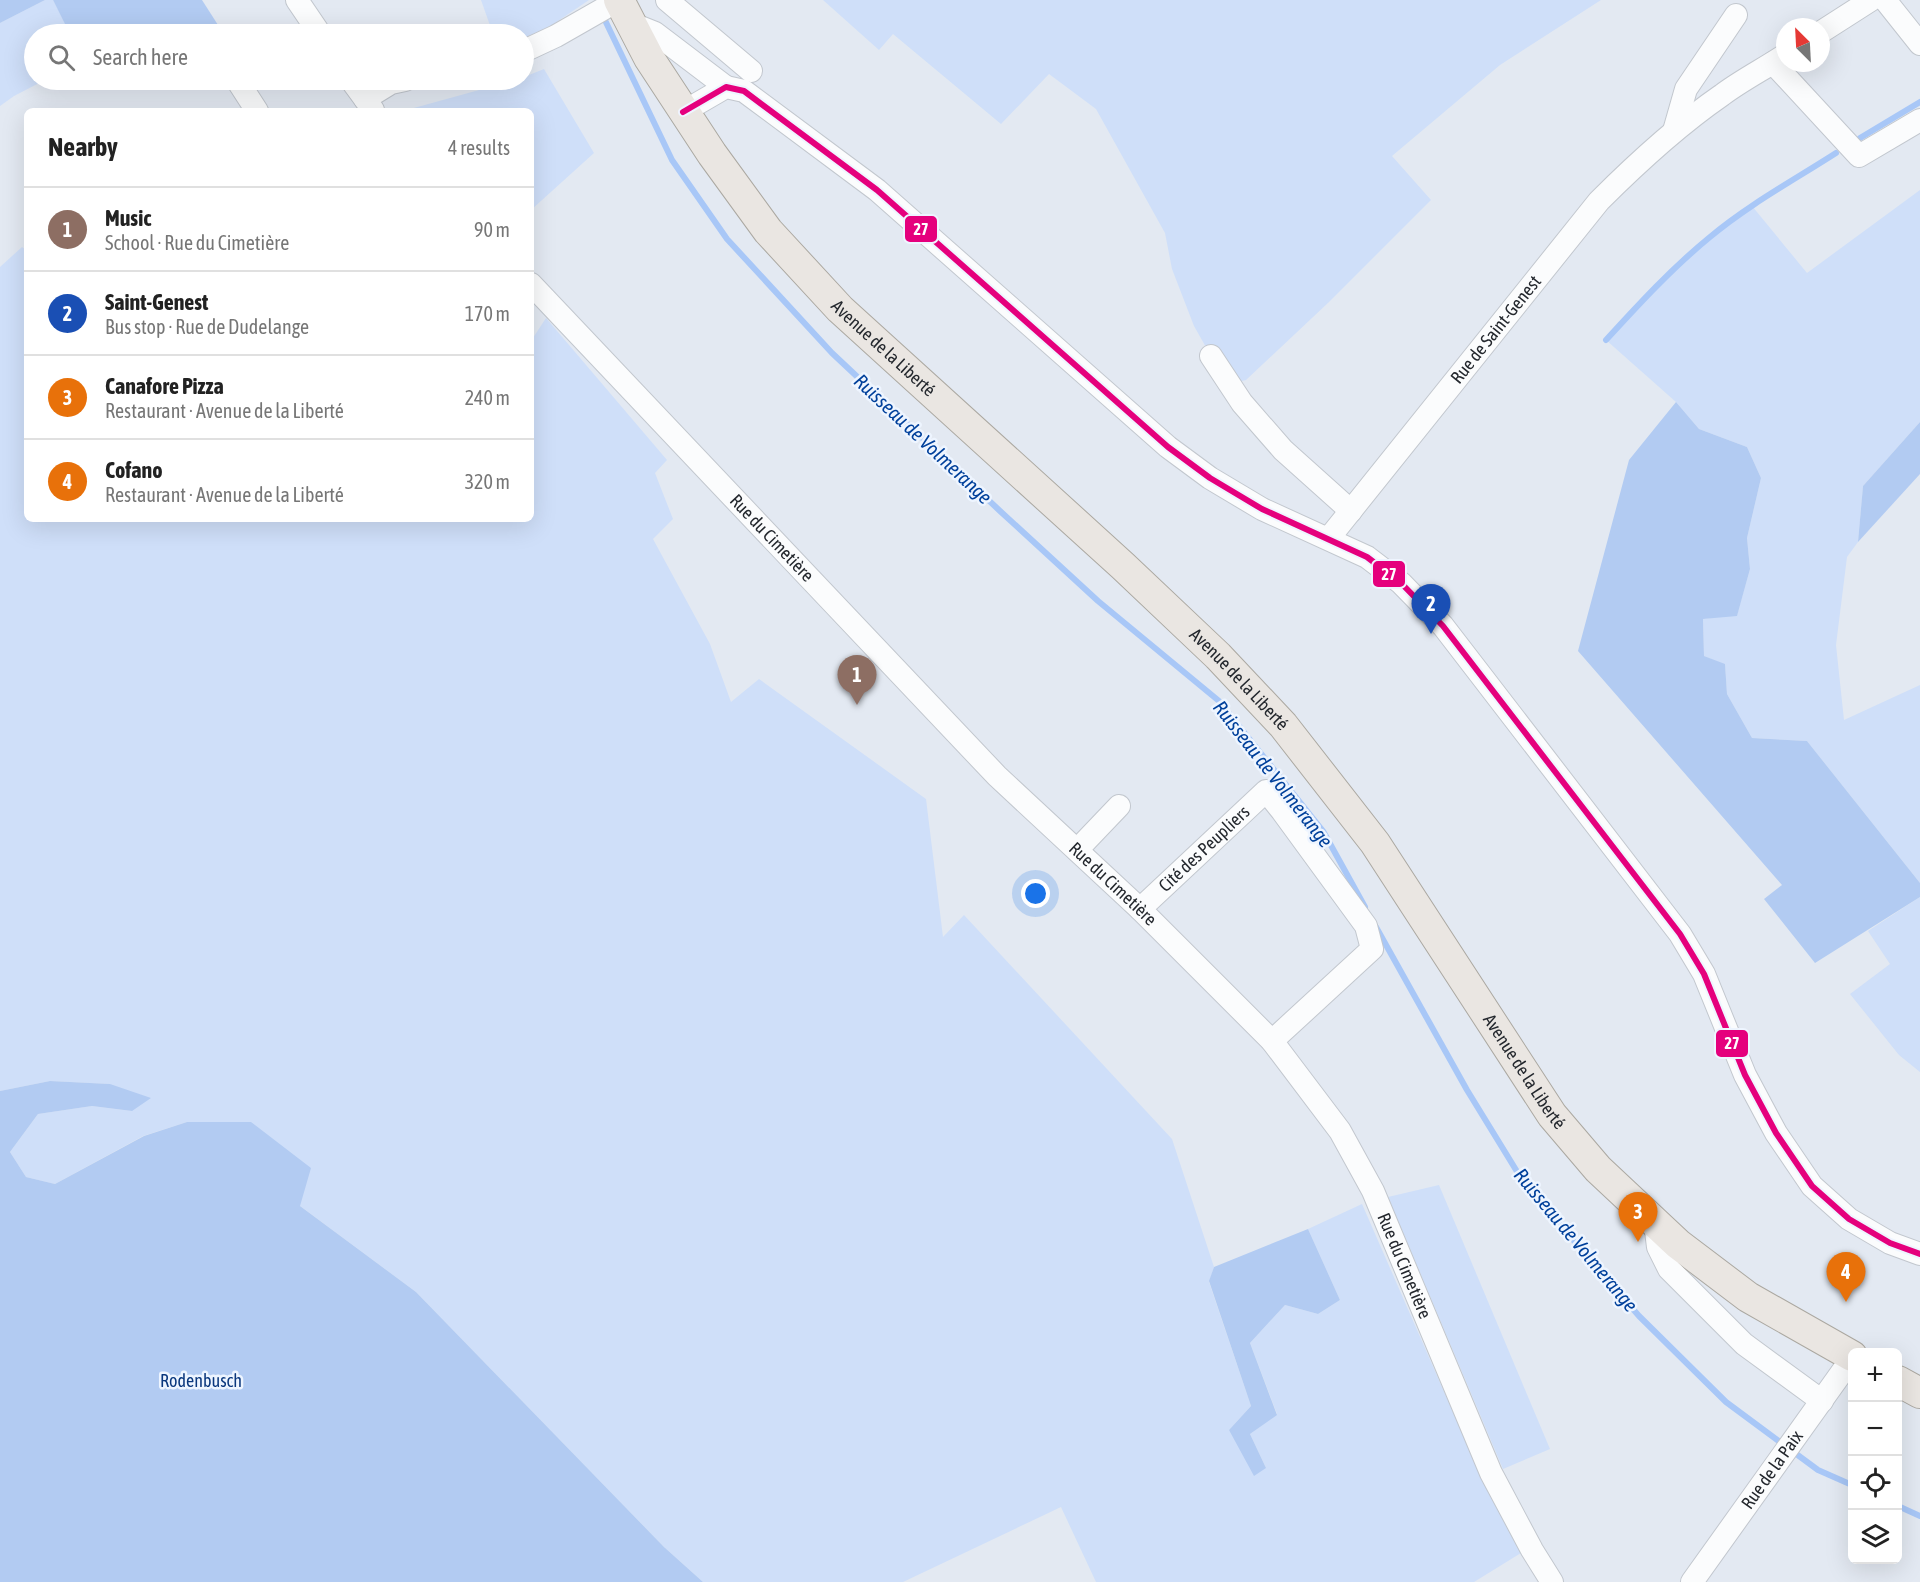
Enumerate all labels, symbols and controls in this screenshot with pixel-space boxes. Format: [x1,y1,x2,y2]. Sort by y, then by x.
north arrow [1776,18,1830,72]
search box [24,24,534,90]
icon: search [45,41,78,74]
text: Search here [93,44,188,70]
text: Nearby [48,132,118,162]
text: 4 results [448,136,510,159]
text: Music [105,205,151,231]
line badge: 27 [904,215,938,243]
text: 1 [63,218,72,241]
text: 90 m [474,218,510,241]
text: 27 [913,220,929,238]
text: School · Rue du Cimetière [105,231,289,254]
street label: Rue de Saint-Genest [1446,271,1545,387]
text: Saint-Genest [105,289,208,315]
street label: Avenue de la Liberté [827,296,940,401]
text: 2 [63,302,72,325]
text: 170 m [465,302,510,325]
text: Bus stop · Rue de Dudelange [105,315,309,338]
water label: Ruisseau de Volmerange [850,369,997,508]
text: Canafore Pizza [105,373,224,399]
text: 3 [63,386,72,409]
text: 240 m [465,386,510,409]
text: Restaurant · Avenue de la Liberté [105,399,344,422]
text: Cofano [105,457,163,483]
text: 4 [63,470,72,493]
text: 320 m [465,470,510,493]
text: Restaurant · Avenue de la Liberté [105,483,344,506]
street label: Rue du Cimetière [726,490,818,586]
line badge: 27 [1372,560,1406,588]
text: 27 [1381,565,1397,583]
pin: 2 [1412,584,1450,634]
street label: Avenue de la Liberté [1185,624,1293,734]
pin: 1 [838,656,876,705]
water label: Ruisseau de Volmerange [1209,696,1338,852]
street label: Cité des Peupliers [1154,801,1254,896]
street label: Rue du Cimetière [1065,837,1161,930]
your location [1021,879,1050,908]
street label: Avenue de la Liberté [1479,1010,1570,1133]
line badge: 27 [1715,1029,1749,1058]
text: 27 [1724,1034,1740,1052]
water label: Ruisseau de Volmerange [1510,1163,1643,1316]
pin: 3 [1618,1192,1658,1242]
street label: Rue du Cimetière [1373,1210,1436,1322]
pin: 4 [1826,1252,1866,1302]
map controls [1848,1348,1902,1564]
button: + [1848,1348,1902,1402]
park label: Rodenbusch [160,1370,242,1391]
button: − [1848,1402,1902,1456]
street label: Rue de la Paix [1737,1426,1807,1513]
button: locate [1848,1456,1902,1510]
button: layers [1848,1510,1902,1564]

